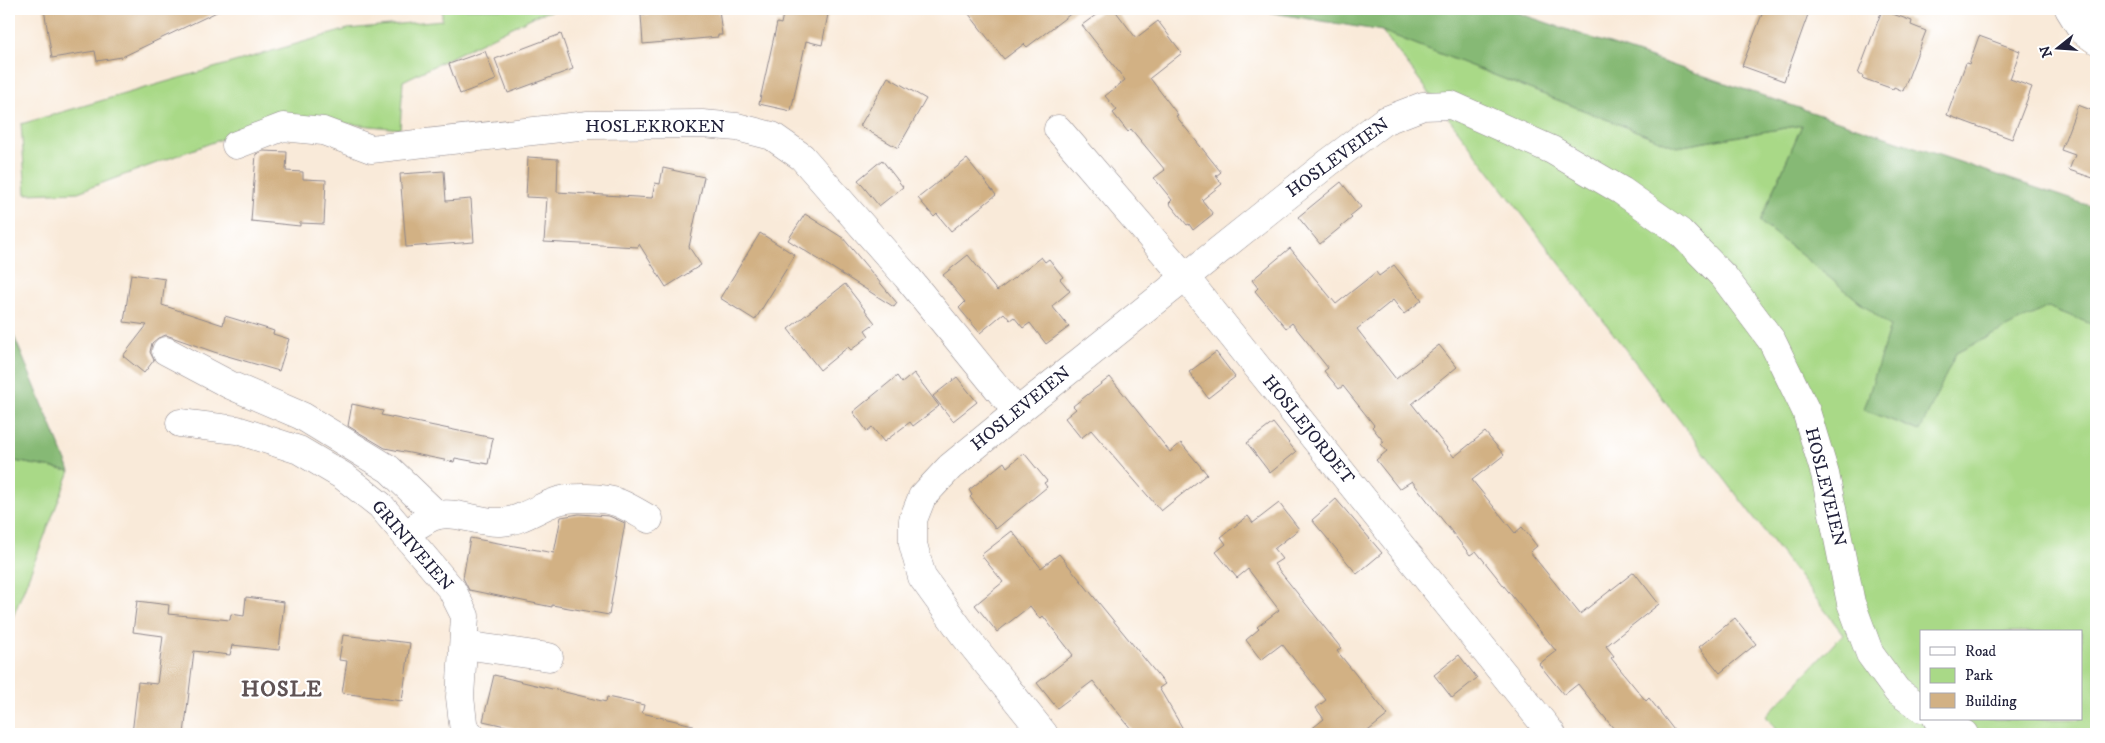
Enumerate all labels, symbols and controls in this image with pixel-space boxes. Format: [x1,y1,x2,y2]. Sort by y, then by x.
north arrow [2032,22,2082,72]
text: N [2036,43,2057,60]
street label: HOSLEVEIEN [1282,113,1394,203]
street label: HOSLEKROKEN [585,116,725,138]
street label: HOSLEVEIEN [967,362,1075,456]
street label: HOSLEJORDET [1257,371,1359,489]
street label: HOSLEVEIEN [1800,425,1850,549]
street label: GRINIVEIEN [367,496,458,596]
legend [1920,630,2082,720]
text: Road [1965,642,1997,661]
text: Park [1965,666,1994,685]
district label: HOSLE [241,676,323,703]
text: Building [1965,692,2017,711]

